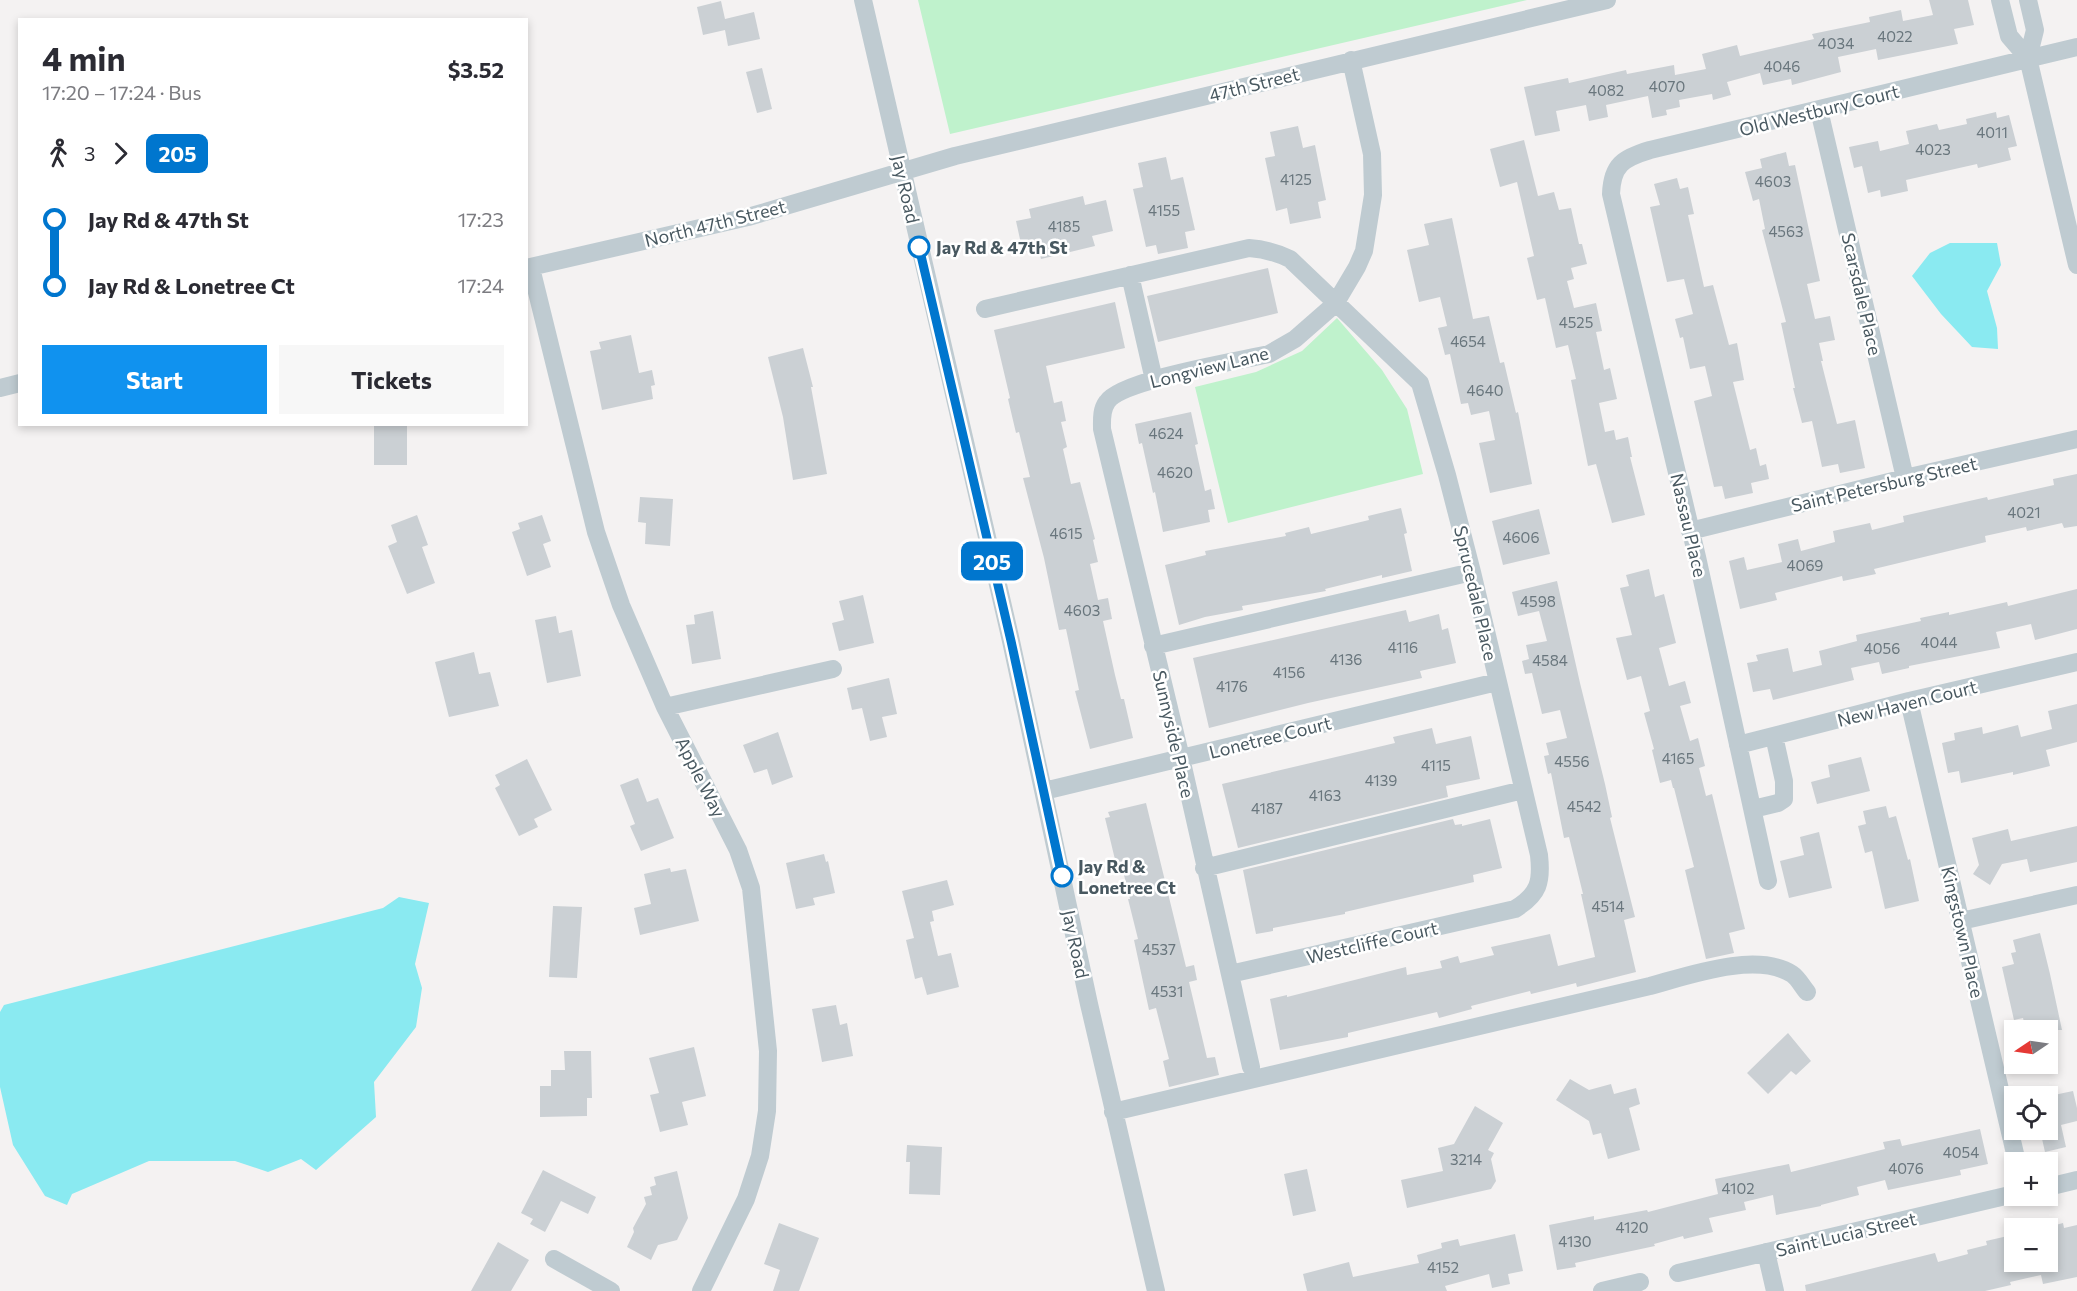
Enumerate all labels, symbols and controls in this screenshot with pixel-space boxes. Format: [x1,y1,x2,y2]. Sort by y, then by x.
house number: 4022 [1877,27,1913,45]
house number: 4034 [1818,34,1854,52]
text: 4 min [42,37,126,78]
text: $3.52 [448,56,504,83]
house number: 4046 [1764,57,1800,75]
street label: 47th Street [1207,62,1301,106]
house number: 4070 [1649,77,1685,95]
text: 17:20 – 17:24 · Bus [42,80,202,104]
street label: Old Westbury Court [1737,80,1901,140]
house number: 4082 [1588,81,1624,99]
house number: 4011 [1976,123,2008,141]
icon: walk [42,137,75,170]
icon: forward [104,137,137,170]
house number: 4023 [1915,140,1951,158]
text: 3 [84,141,95,165]
text: 205 [158,141,196,166]
street label: Jay Road [887,153,925,225]
house number: 4125 [1280,170,1312,188]
house number: 4603 [1755,172,1791,190]
street label: North 47th Street [642,195,788,251]
house number: 4155 [1148,201,1180,219]
text: Jay Rd & 47th St [88,206,249,233]
text: 17:23 [458,207,504,231]
house number: 4185 [1048,217,1080,235]
house number: 4563 [1768,222,1804,240]
street label: Scarsdale Place [1837,231,1887,357]
marker: Jay Rd & 47th St [908,236,930,258]
place label: Jay Rd & 47th St [936,236,1068,258]
text: Jay Rd & Lonetree Ct [88,272,295,299]
text: 17:24 [457,273,504,297]
house number: 4525 [1559,313,1593,331]
house number: 4654 [1450,332,1486,350]
street label: Longview Lane [1147,342,1271,392]
button: Start [42,345,267,414]
button: Tickets [279,345,504,414]
house number: 4640 [1467,381,1503,399]
house number: 4624 [1148,424,1184,442]
street label: Saint Petersburg Street [1789,452,1979,516]
house number: 4620 [1157,463,1193,481]
street label: Nassau Place [1666,471,1712,579]
house number: 4021 [2007,503,2041,521]
street label: Sprucedale Place [1450,523,1502,663]
house number: 4615 [1049,524,1083,542]
house number: 4606 [1503,528,1540,546]
line badge: 205 [958,542,1026,580]
text: 205 [973,549,1011,574]
house number: 4069 [1787,556,1823,574]
house number: 4598 [1520,592,1556,610]
house number: 4603 [1064,601,1100,619]
house number: 4044 [1921,633,1957,651]
house number: 4116 [1388,638,1418,656]
house number: 4056 [1864,639,1900,657]
house number: 4136 [1330,650,1362,668]
house number: 4584 [1532,651,1568,669]
house number: 4156 [1273,663,1305,681]
street label: Sunnyside Place [1149,668,1199,800]
street label: New Haven Court [1835,675,1979,731]
house number: 4176 [1216,677,1248,695]
street label: Lonetree Court [1207,711,1333,763]
street label: Apple Way [671,733,731,821]
house number: 4165 [1662,749,1694,767]
house number: 4556 [1554,752,1590,770]
house number: 4115 [1421,756,1451,774]
house number: 4139 [1365,771,1397,789]
house number: 4163 [1309,786,1341,804]
house number: 4542 [1567,797,1601,815]
house number: 4187 [1251,799,1283,817]
place label: Jay Rd & Lonetree Ct [1078,855,1176,898]
street label: Kingstown Place [1937,864,1989,1000]
marker: Jay Rd & Lonetree Ct [1051,865,1073,887]
house number: 4514 [1591,897,1625,915]
street label: Jay Road [1058,908,1094,980]
street label: Westcliffe Court [1304,916,1440,968]
house number: 4537 [1142,940,1176,958]
house number: 4531 [1151,982,1183,1000]
north arrow [2004,1020,2058,1074]
map controls [2004,1020,2058,1272]
button: locate [2004,1086,2058,1140]
house number: 4054 [1943,1143,1979,1161]
house number: 3214 [1450,1150,1482,1168]
button: + [2004,1152,2058,1206]
house number: 4076 [1888,1159,1924,1177]
house number: 4102 [1721,1179,1755,1197]
street label: Saint Lucia Street [1774,1207,1918,1261]
house number: 4120 [1615,1218,1649,1236]
button: − [2004,1218,2058,1272]
house number: 4130 [1558,1232,1592,1250]
house number: 4152 [1427,1258,1459,1276]

